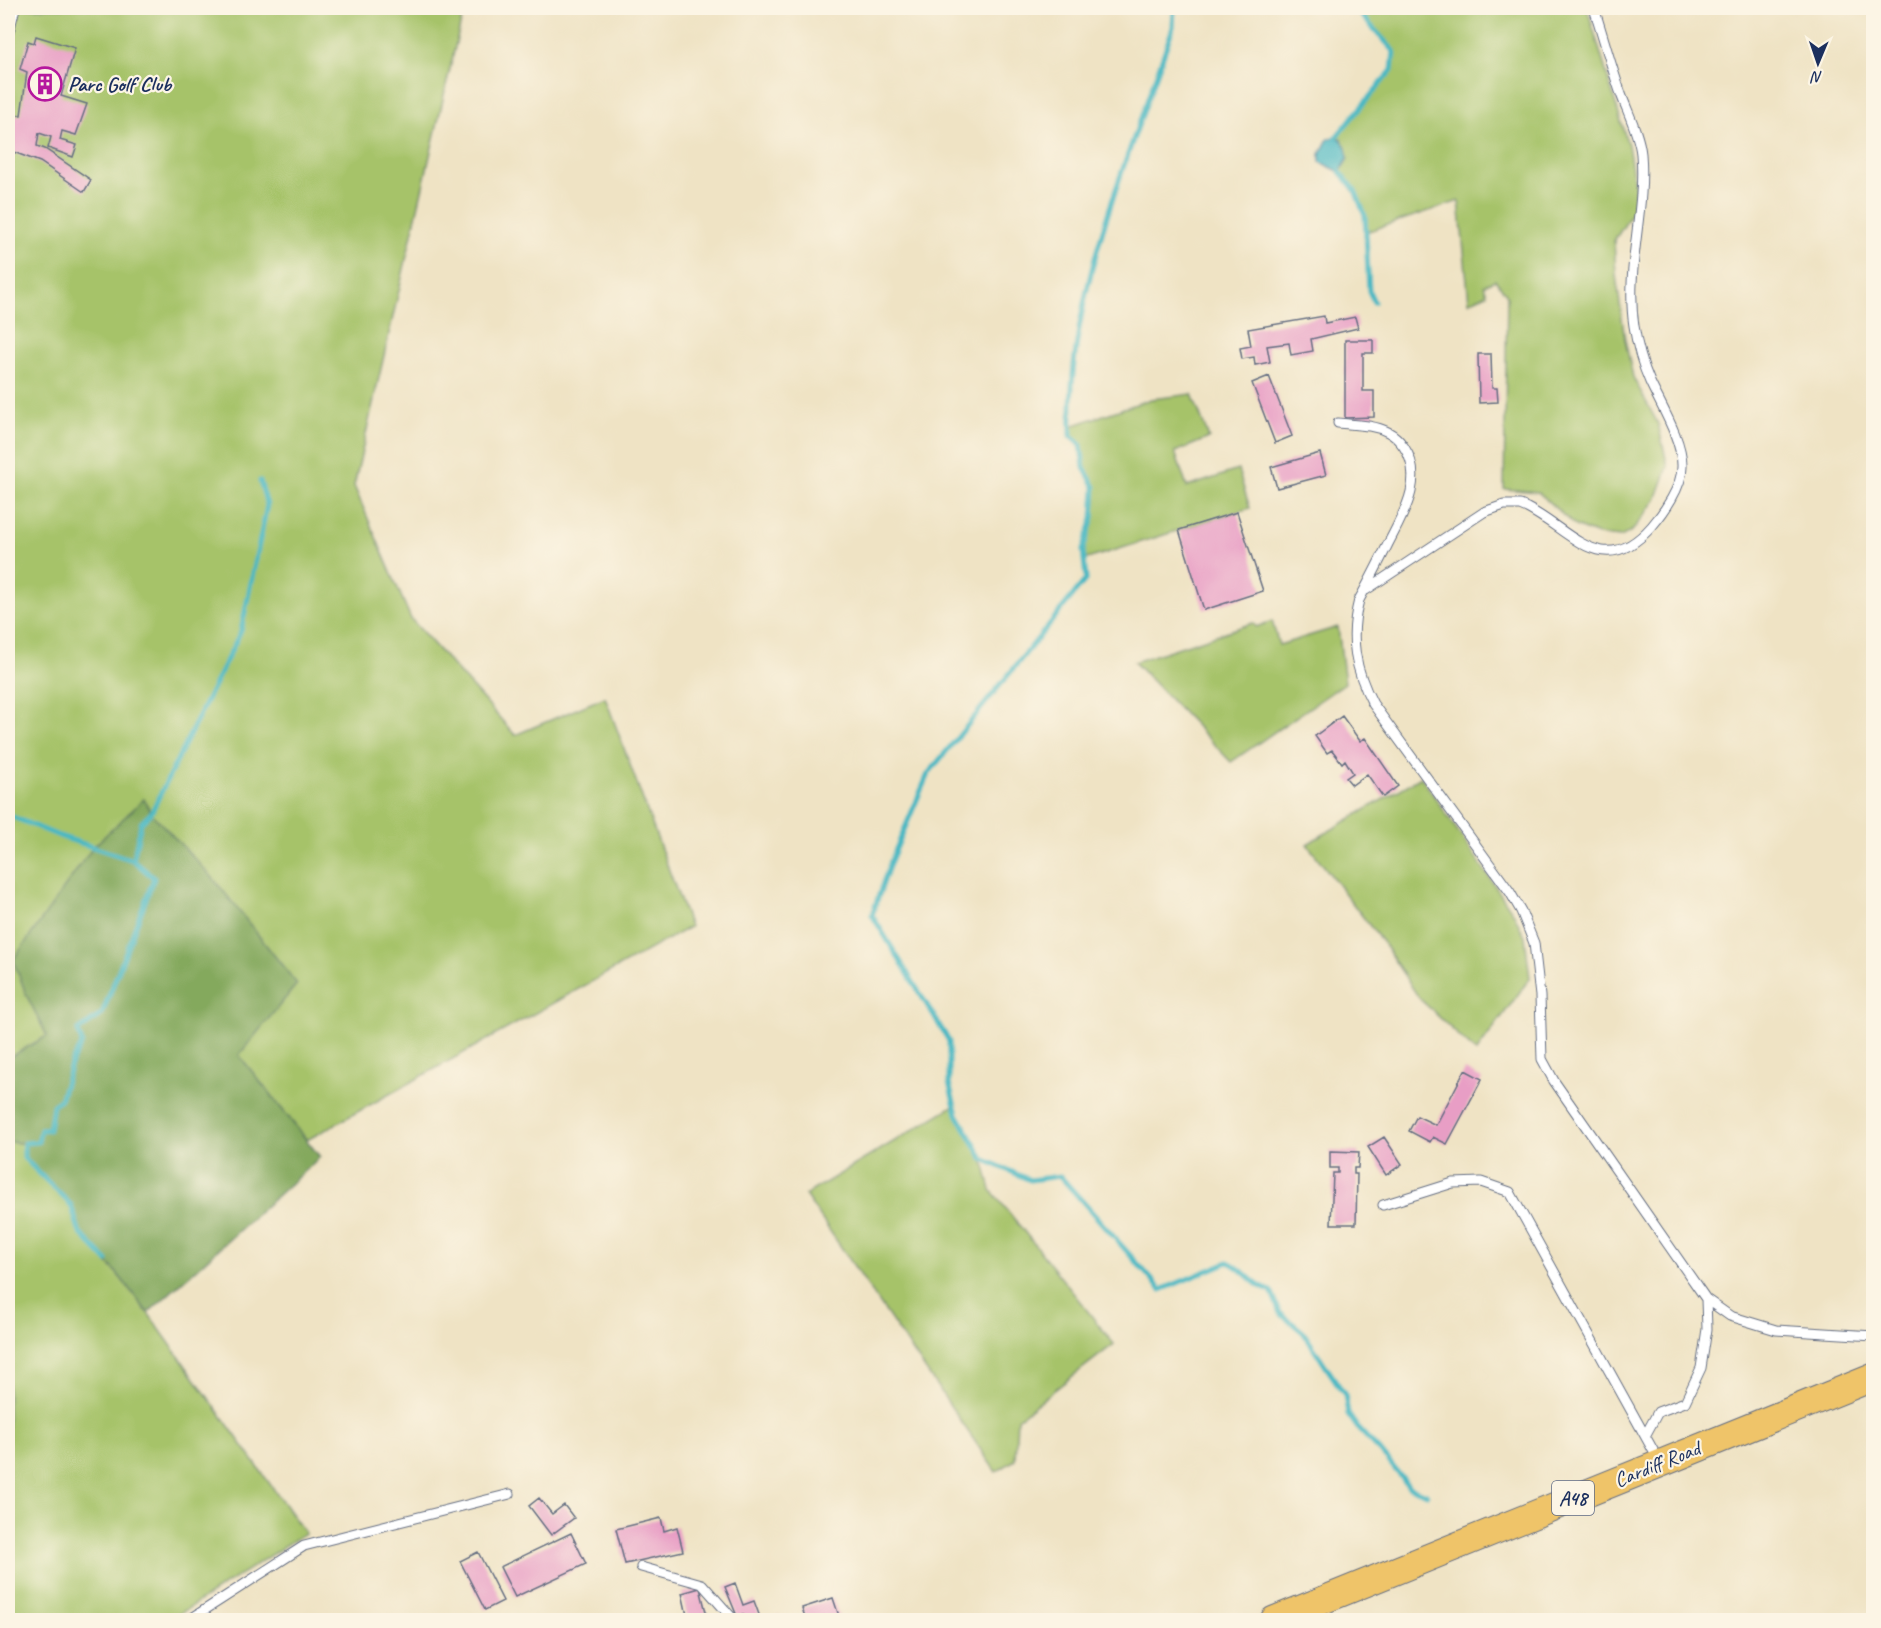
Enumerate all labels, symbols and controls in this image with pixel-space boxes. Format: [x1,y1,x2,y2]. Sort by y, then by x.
north arrow [1788,33,1848,93]
building icon: Parc Golf Club [27,66,63,102]
text: N [1809,67,1823,87]
place label: Parc Golf Club [68,71,173,97]
street label: Cardiff Road [1610,1434,1707,1493]
road number: A48 [1552,1481,1594,1515]

